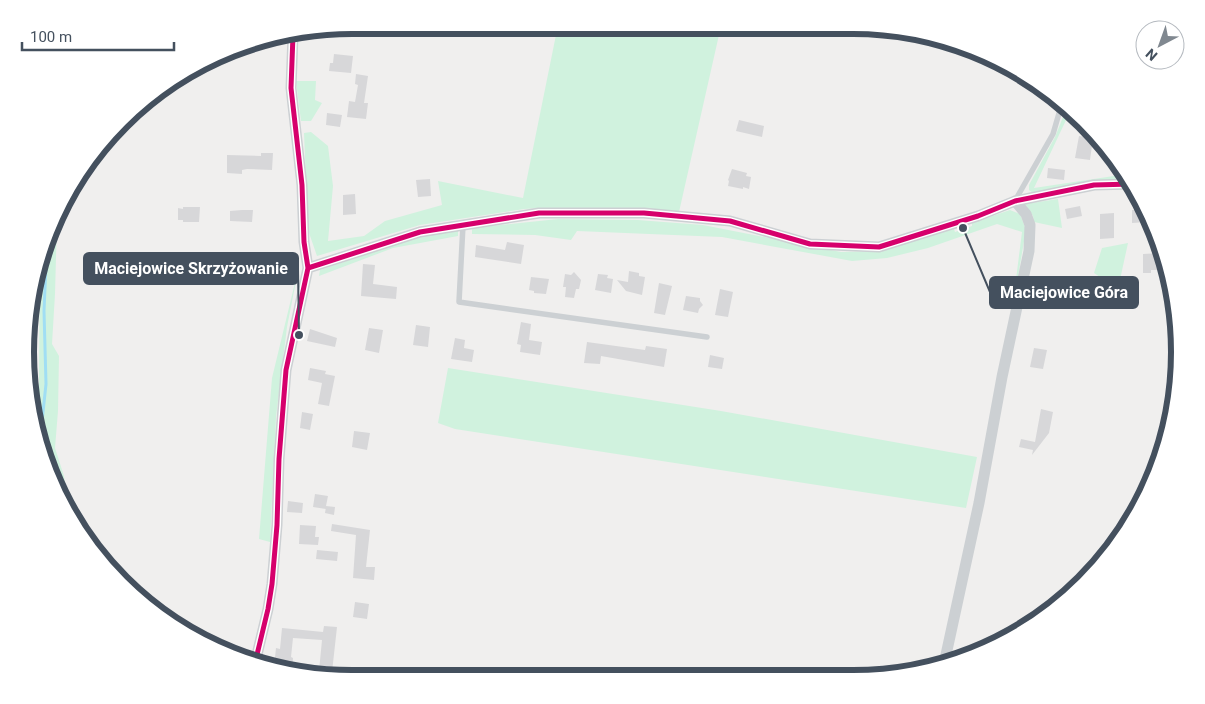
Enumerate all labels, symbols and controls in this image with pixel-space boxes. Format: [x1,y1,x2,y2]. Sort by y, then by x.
scale bar [22,20,175,52]
north arrow [1135,20,1185,70]
text: 100 m [30,28,72,46]
text: N [1142,46,1160,64]
callout: Maciejowice Skrzyżowanie [84,253,298,284]
text: Maciejowice Skrzyżowanie [94,259,288,278]
callout: Maciejowice Góra [990,277,1138,308]
text: Maciejowice Góra [1000,283,1128,302]

